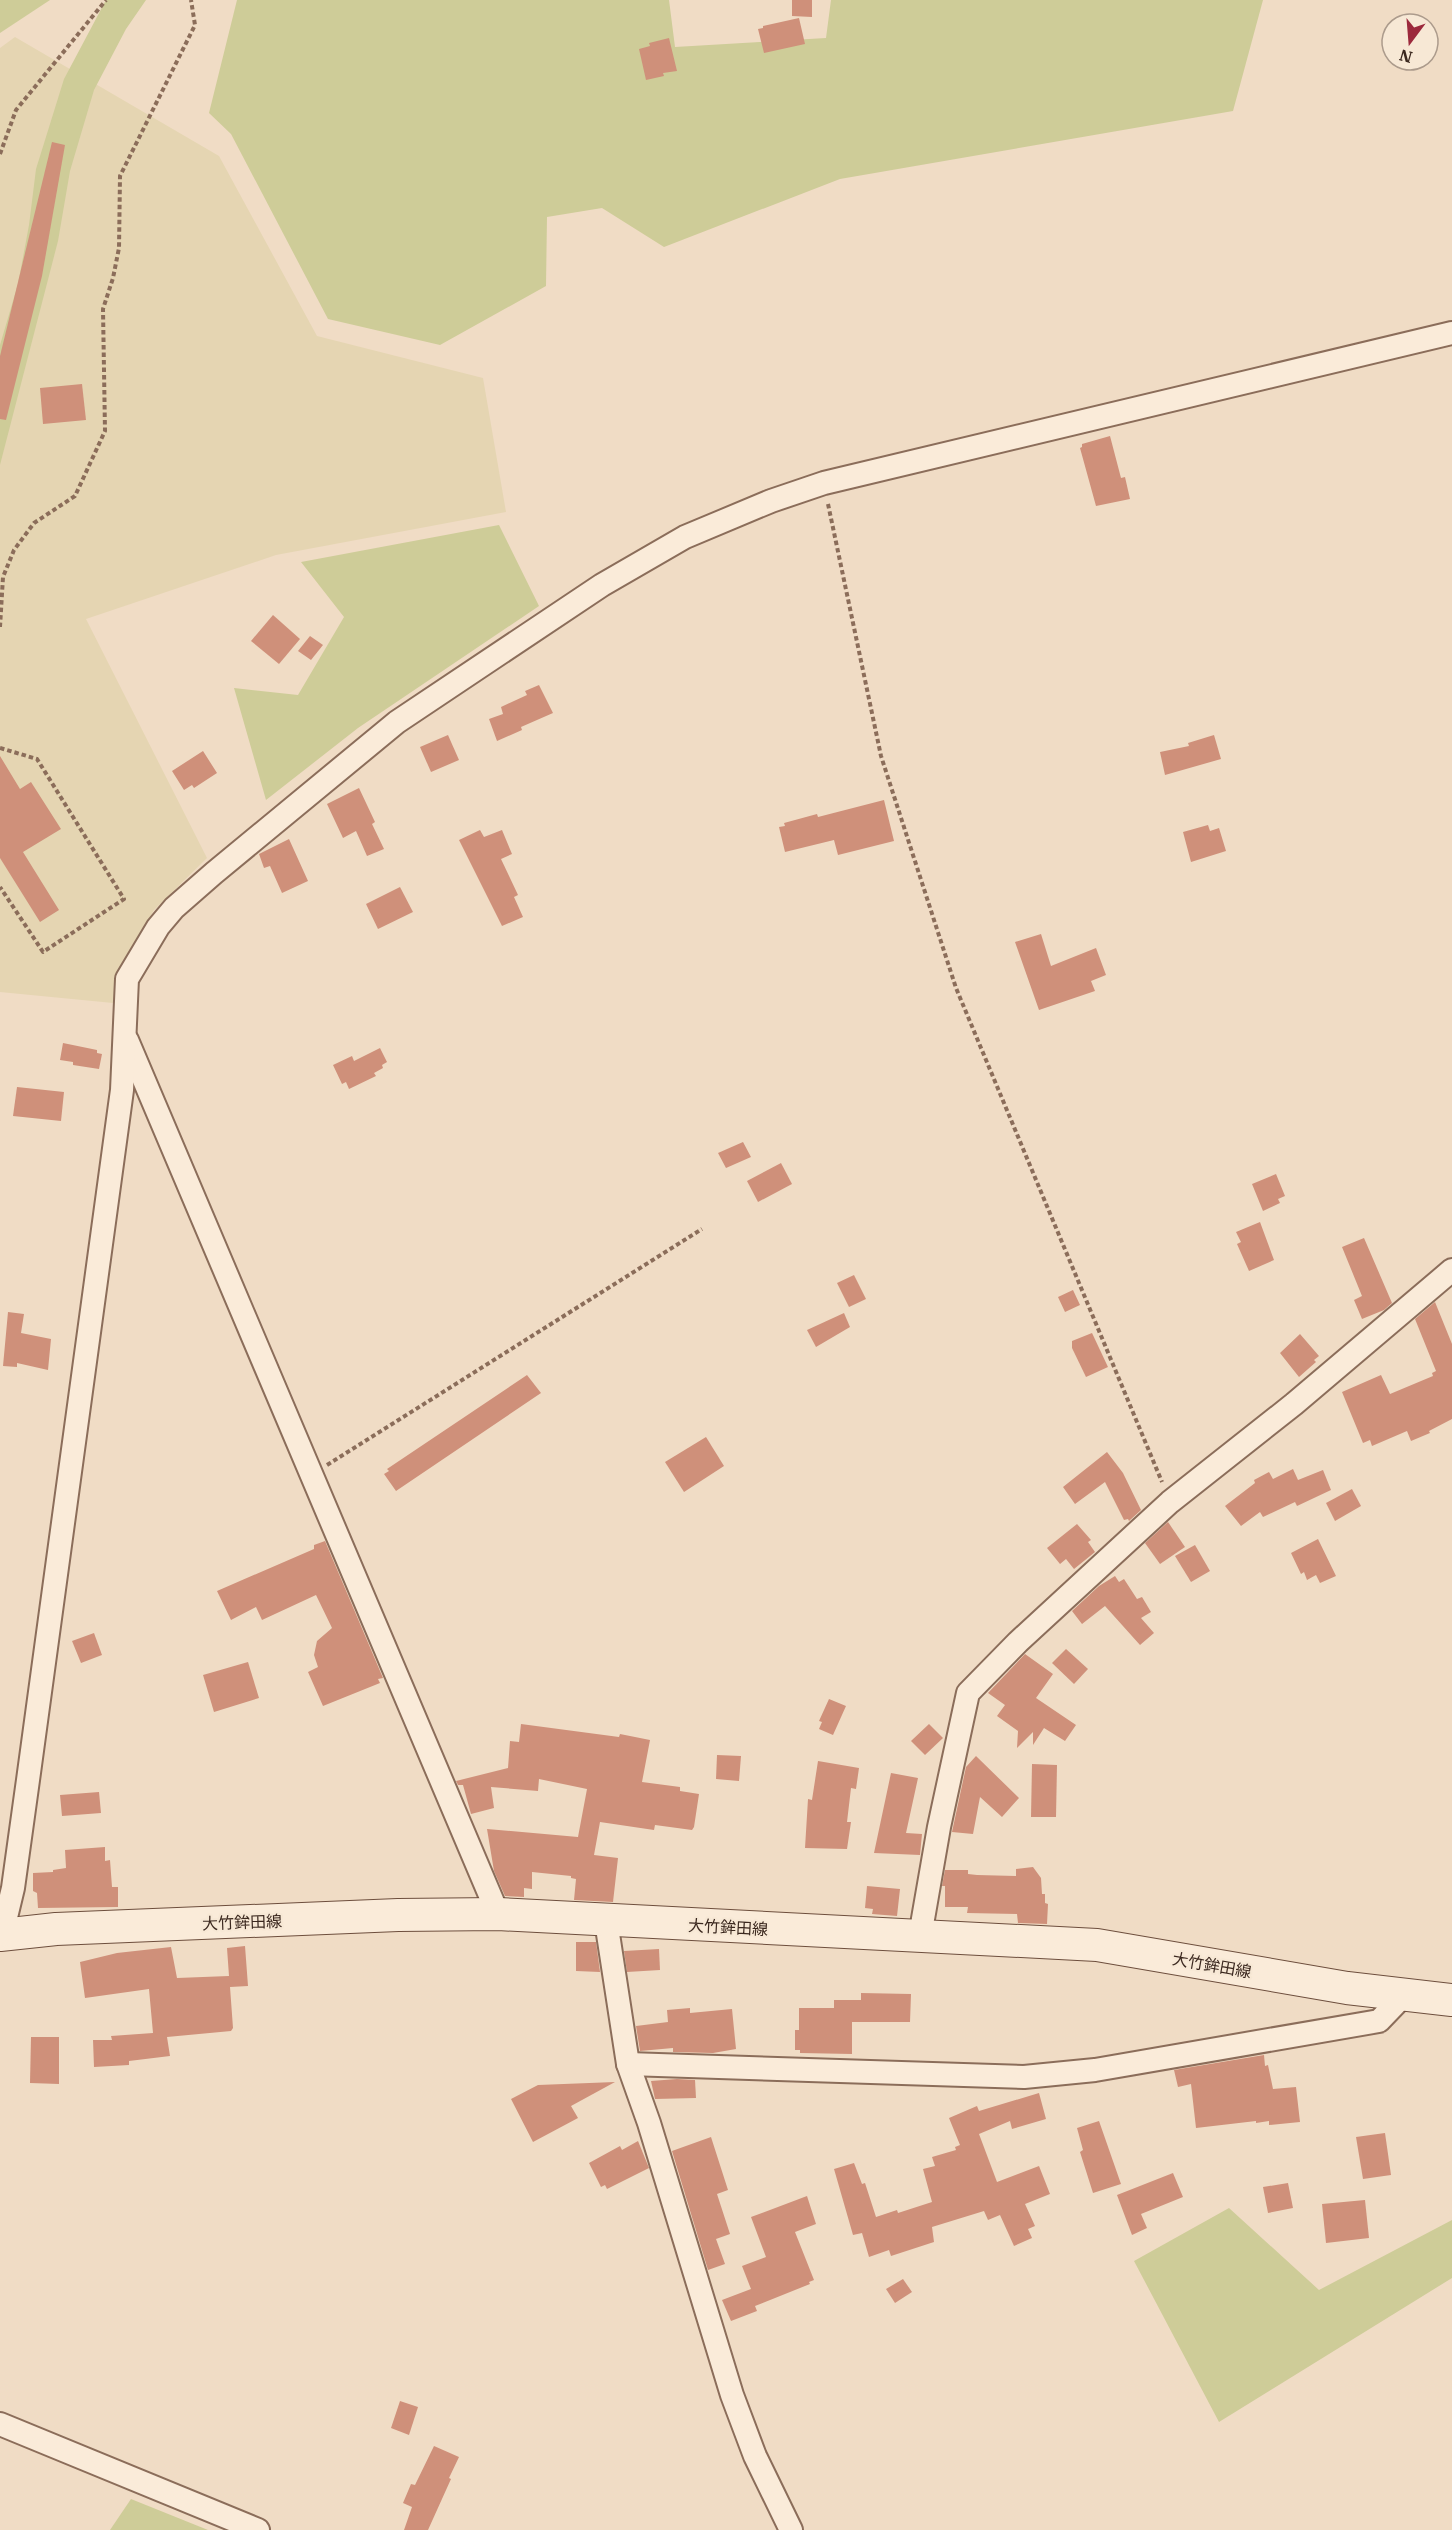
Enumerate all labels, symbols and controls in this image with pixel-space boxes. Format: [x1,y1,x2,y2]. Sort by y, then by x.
north arrow [1380,12,1440,72]
text: N [1397,45,1415,68]
street label: 大竹鉾田線 [202,1911,282,1933]
street label: 大竹鉾田線 [688,1915,768,1939]
street label: 大竹鉾田線 [1171,1948,1253,1982]

